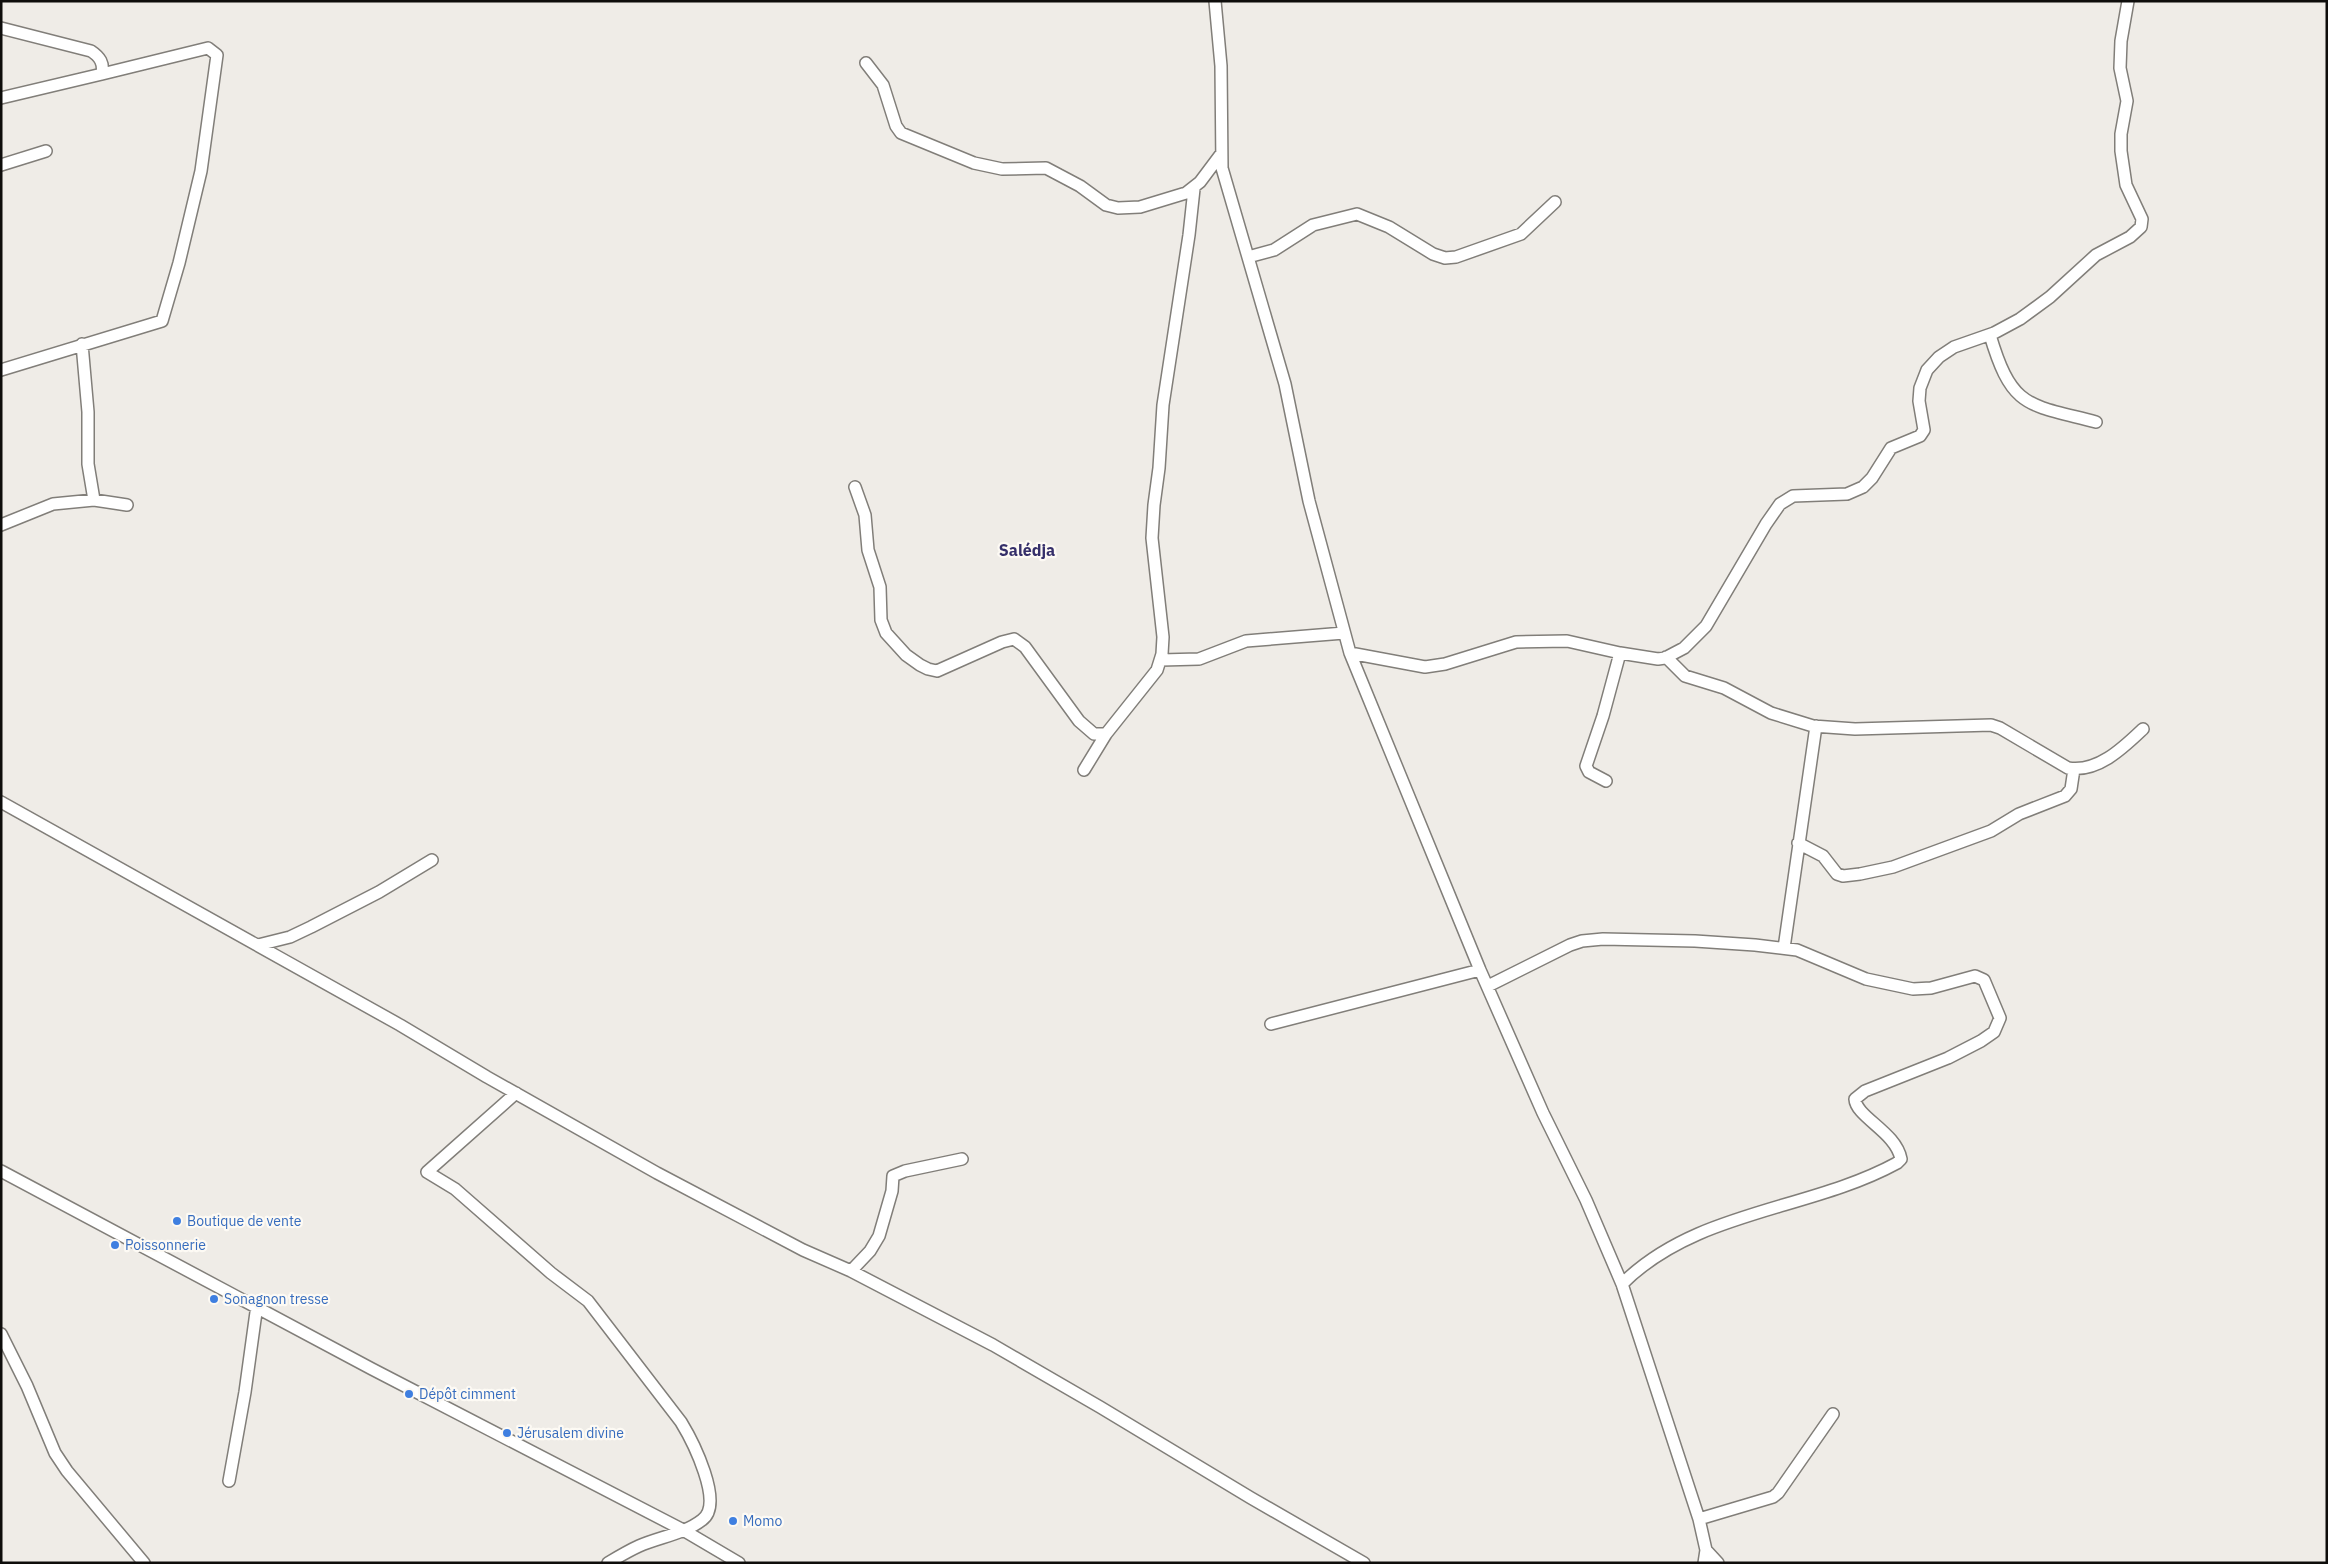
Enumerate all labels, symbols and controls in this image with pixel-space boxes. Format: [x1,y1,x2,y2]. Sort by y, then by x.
district label: Salédja [999,540,1055,560]
place label: Boutique de vente [187,1212,302,1230]
marker: Boutique de vente [171,1215,183,1227]
place label: Poissonnerie [125,1236,206,1254]
marker: Poissonnerie [109,1239,121,1251]
place label: Sonagnon tresse [224,1290,329,1308]
marker: Sonagnon tresse [208,1293,220,1305]
place label: Dépôt cimment [419,1385,516,1403]
marker: Dépôt cimment [403,1388,415,1400]
place label: Jérusalem divine [517,1424,624,1442]
marker: Jérusalem divine [501,1427,513,1439]
place label: Momo [743,1512,782,1530]
marker: Momo [727,1515,739,1527]

